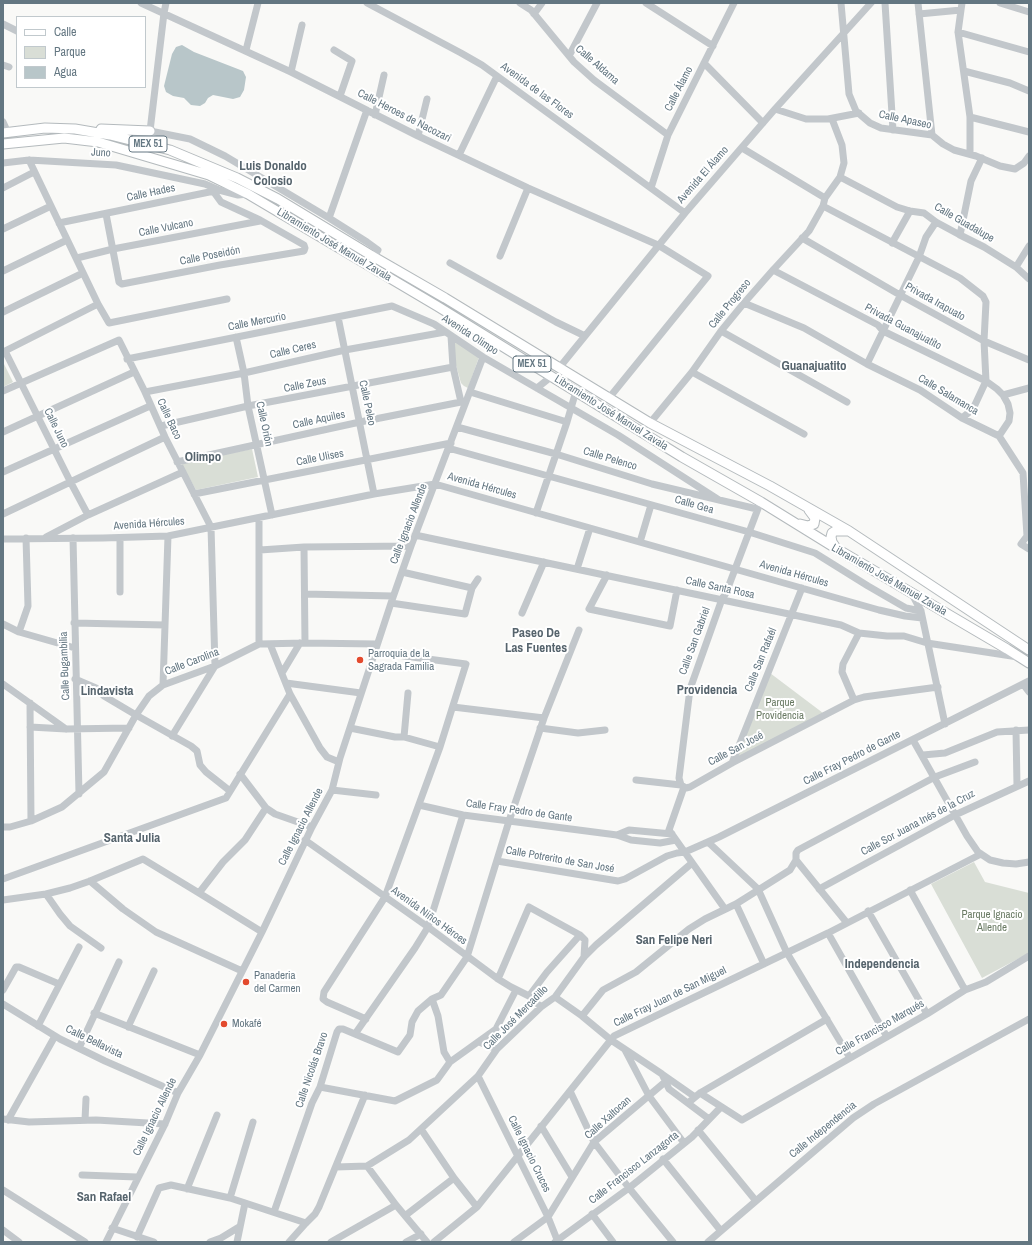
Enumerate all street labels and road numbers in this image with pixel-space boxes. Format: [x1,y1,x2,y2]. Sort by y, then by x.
street label: Calle Aldama [572,42,622,88]
street label: Avenida de las Flores [498,60,576,122]
street label: Calle Álamo [662,64,696,114]
street label: Calle Heroes de Nacozari [355,87,453,145]
street label: Calle Apaseo [877,108,933,132]
road number: MEX 51 [129,136,167,152]
street label: Avenida El Álamo [675,144,731,206]
street label: Juno [91,146,111,160]
street label: Calle Hades [126,181,176,205]
street label: Calle Guadalupe [932,200,996,246]
street label: Libramiento José Manuel Zavala [274,206,394,284]
street label: Calle Vulcano [138,216,194,240]
street label: Calle Poseidón [179,244,241,268]
street label: Calle Progreso [706,277,754,331]
street label: Privada Irapuato [903,280,967,324]
street label: Privada Guanajuatito [862,301,944,353]
street label: Calle Mercurio [227,310,287,334]
street label: Avenida Olimpo [439,312,501,358]
street label: Calle Ceres [269,338,317,362]
road number: MEX 51 [513,356,551,372]
street label: Calle Salamanca [915,372,981,418]
street label: Libramiento José Manuel Zavala [552,373,670,453]
street label: Calle Zeus [283,374,327,396]
street label: Calle Peleo [356,379,378,427]
street label: Calle Baco [154,396,184,442]
street label: Calle Orión [253,400,275,448]
street label: Calle Juno [41,406,71,450]
street label: Calle Aquiles [292,408,346,432]
street label: Calle Pelenco [581,445,639,473]
street label: Calle Ulises [295,447,345,469]
street label: Avenida Hércules [446,470,518,502]
street label: Calle Ignacio Allende [388,482,430,566]
street label: Calle Gea [673,493,715,517]
street label: Avenida Hércules [113,515,185,533]
street label: Libramiento José Manuel Zavala [829,541,949,619]
street label: Avenida Hércules [758,558,830,590]
street label: Calle Santa Rosa [684,574,756,602]
street label: Calle San Gabriel [677,605,713,677]
street label: Calle San Rafaél [742,626,780,694]
street label: Calle Bugambilia [57,631,73,701]
street label: Calle Carolina [163,646,221,678]
street label: Calle Fray Pedro de Gante [801,728,903,788]
street label: Calle San José [706,729,766,769]
street label: Calle Ignacio Allende [276,786,326,868]
street label: Calle Sor Juana Inés de la Cruz [859,787,977,859]
street label: Calle Fray Pedro de Gante [465,797,573,825]
street label: Calle Potrerito de San José [505,844,615,876]
street label: Avenida Niños Héroes [388,884,470,948]
street label: Calle Fray Juan de San Miguel [611,964,729,1030]
street label: Calle José Mercadillo [481,983,551,1053]
street label: Calle Francisco Marqués [833,997,927,1059]
street label: Calle Bellavista [63,1022,125,1062]
street label: Calle Nicolás Bravo [293,1030,331,1110]
street label: Calle Ignacio Allende [130,1076,180,1158]
street label: Calle Xaltocan [582,1094,634,1142]
street label: Calle Independencia [787,1099,859,1161]
street label: Calle Ignacio Cruces [505,1113,553,1195]
street label: Calle Francisco Lanzagorta [586,1129,682,1207]

